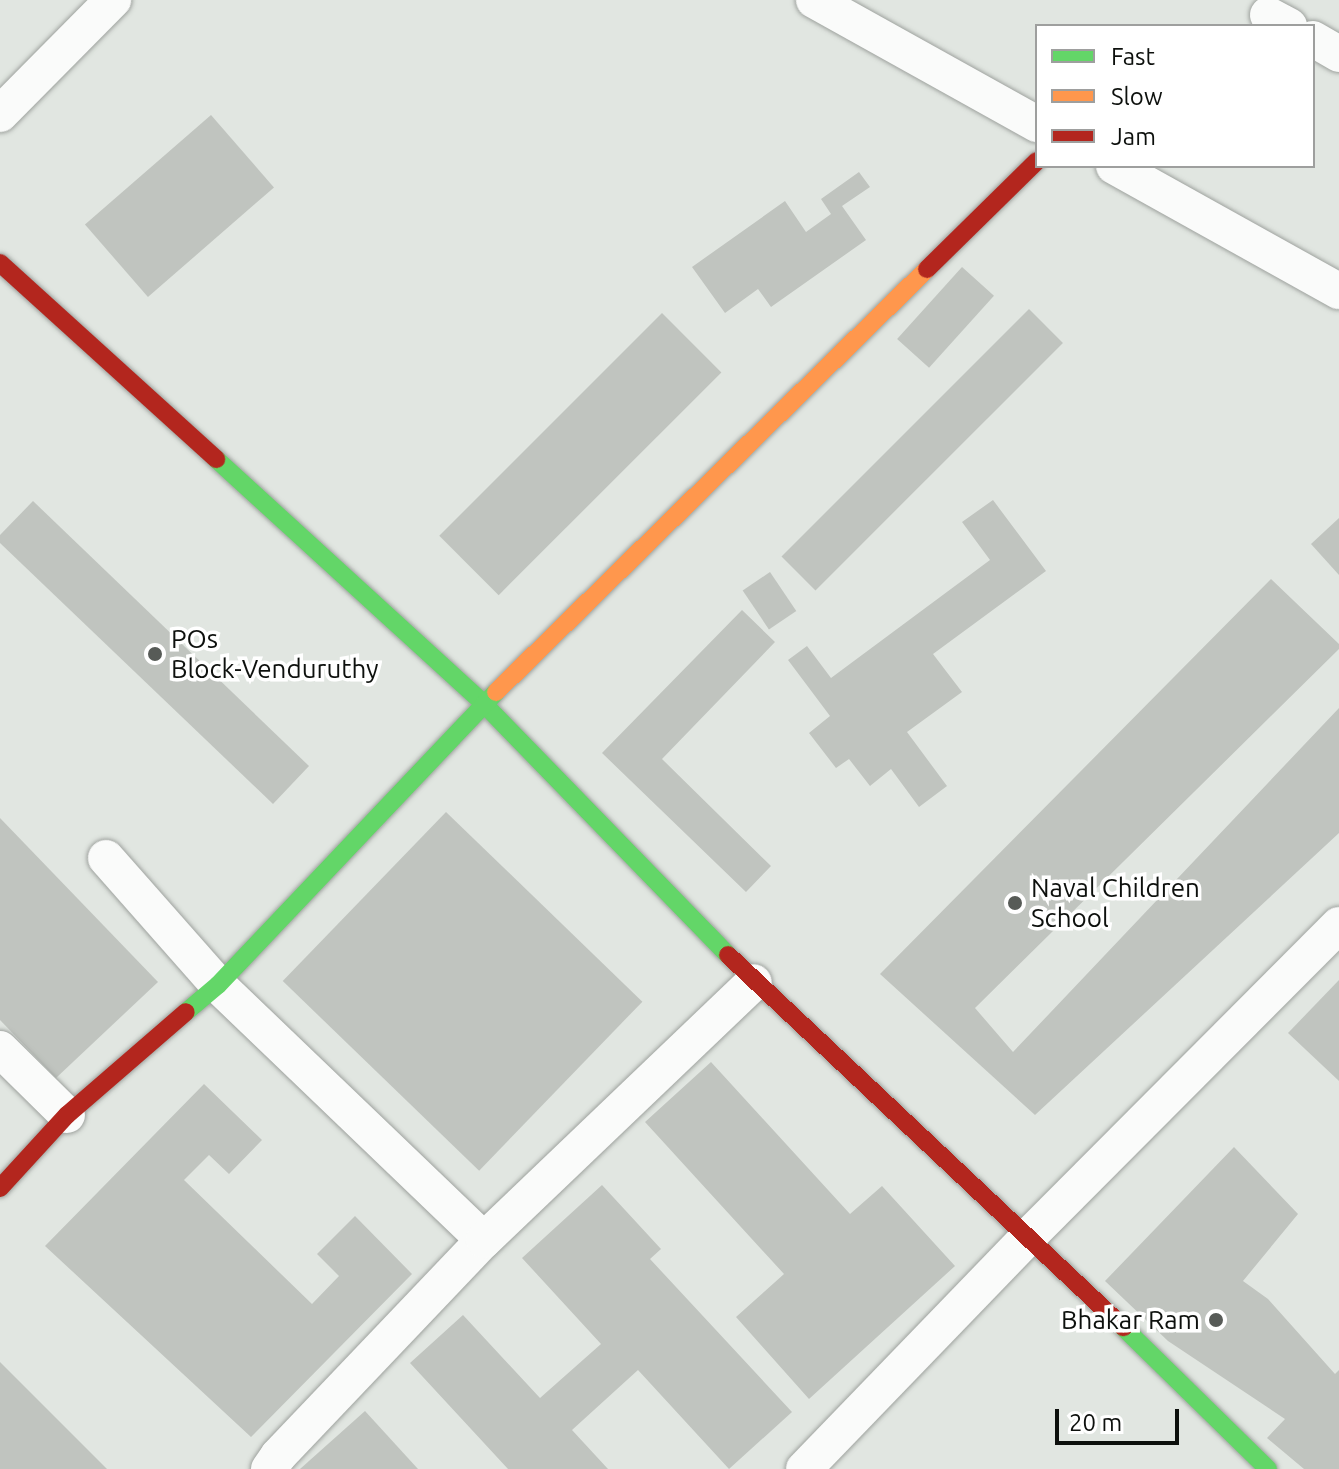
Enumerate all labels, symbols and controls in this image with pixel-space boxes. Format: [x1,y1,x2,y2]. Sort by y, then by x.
legend [1035,24,1315,168]
text: Fast [1111,43,1155,70]
text: Slow [1111,83,1163,110]
text: Jam [1111,123,1156,150]
place label: POs Block-Venduruthy [171,623,379,684]
marker: POs Block-Venduruthy [146,645,164,663]
place label: Naval Children School [1031,872,1200,934]
marker: Naval Children School [1006,894,1024,912]
place label: Bhakar Ram [1061,1304,1200,1336]
marker: Bhakar Ram [1207,1311,1225,1329]
scale bar [1059,1393,1183,1443]
text: 20 m [1069,1409,1122,1436]

